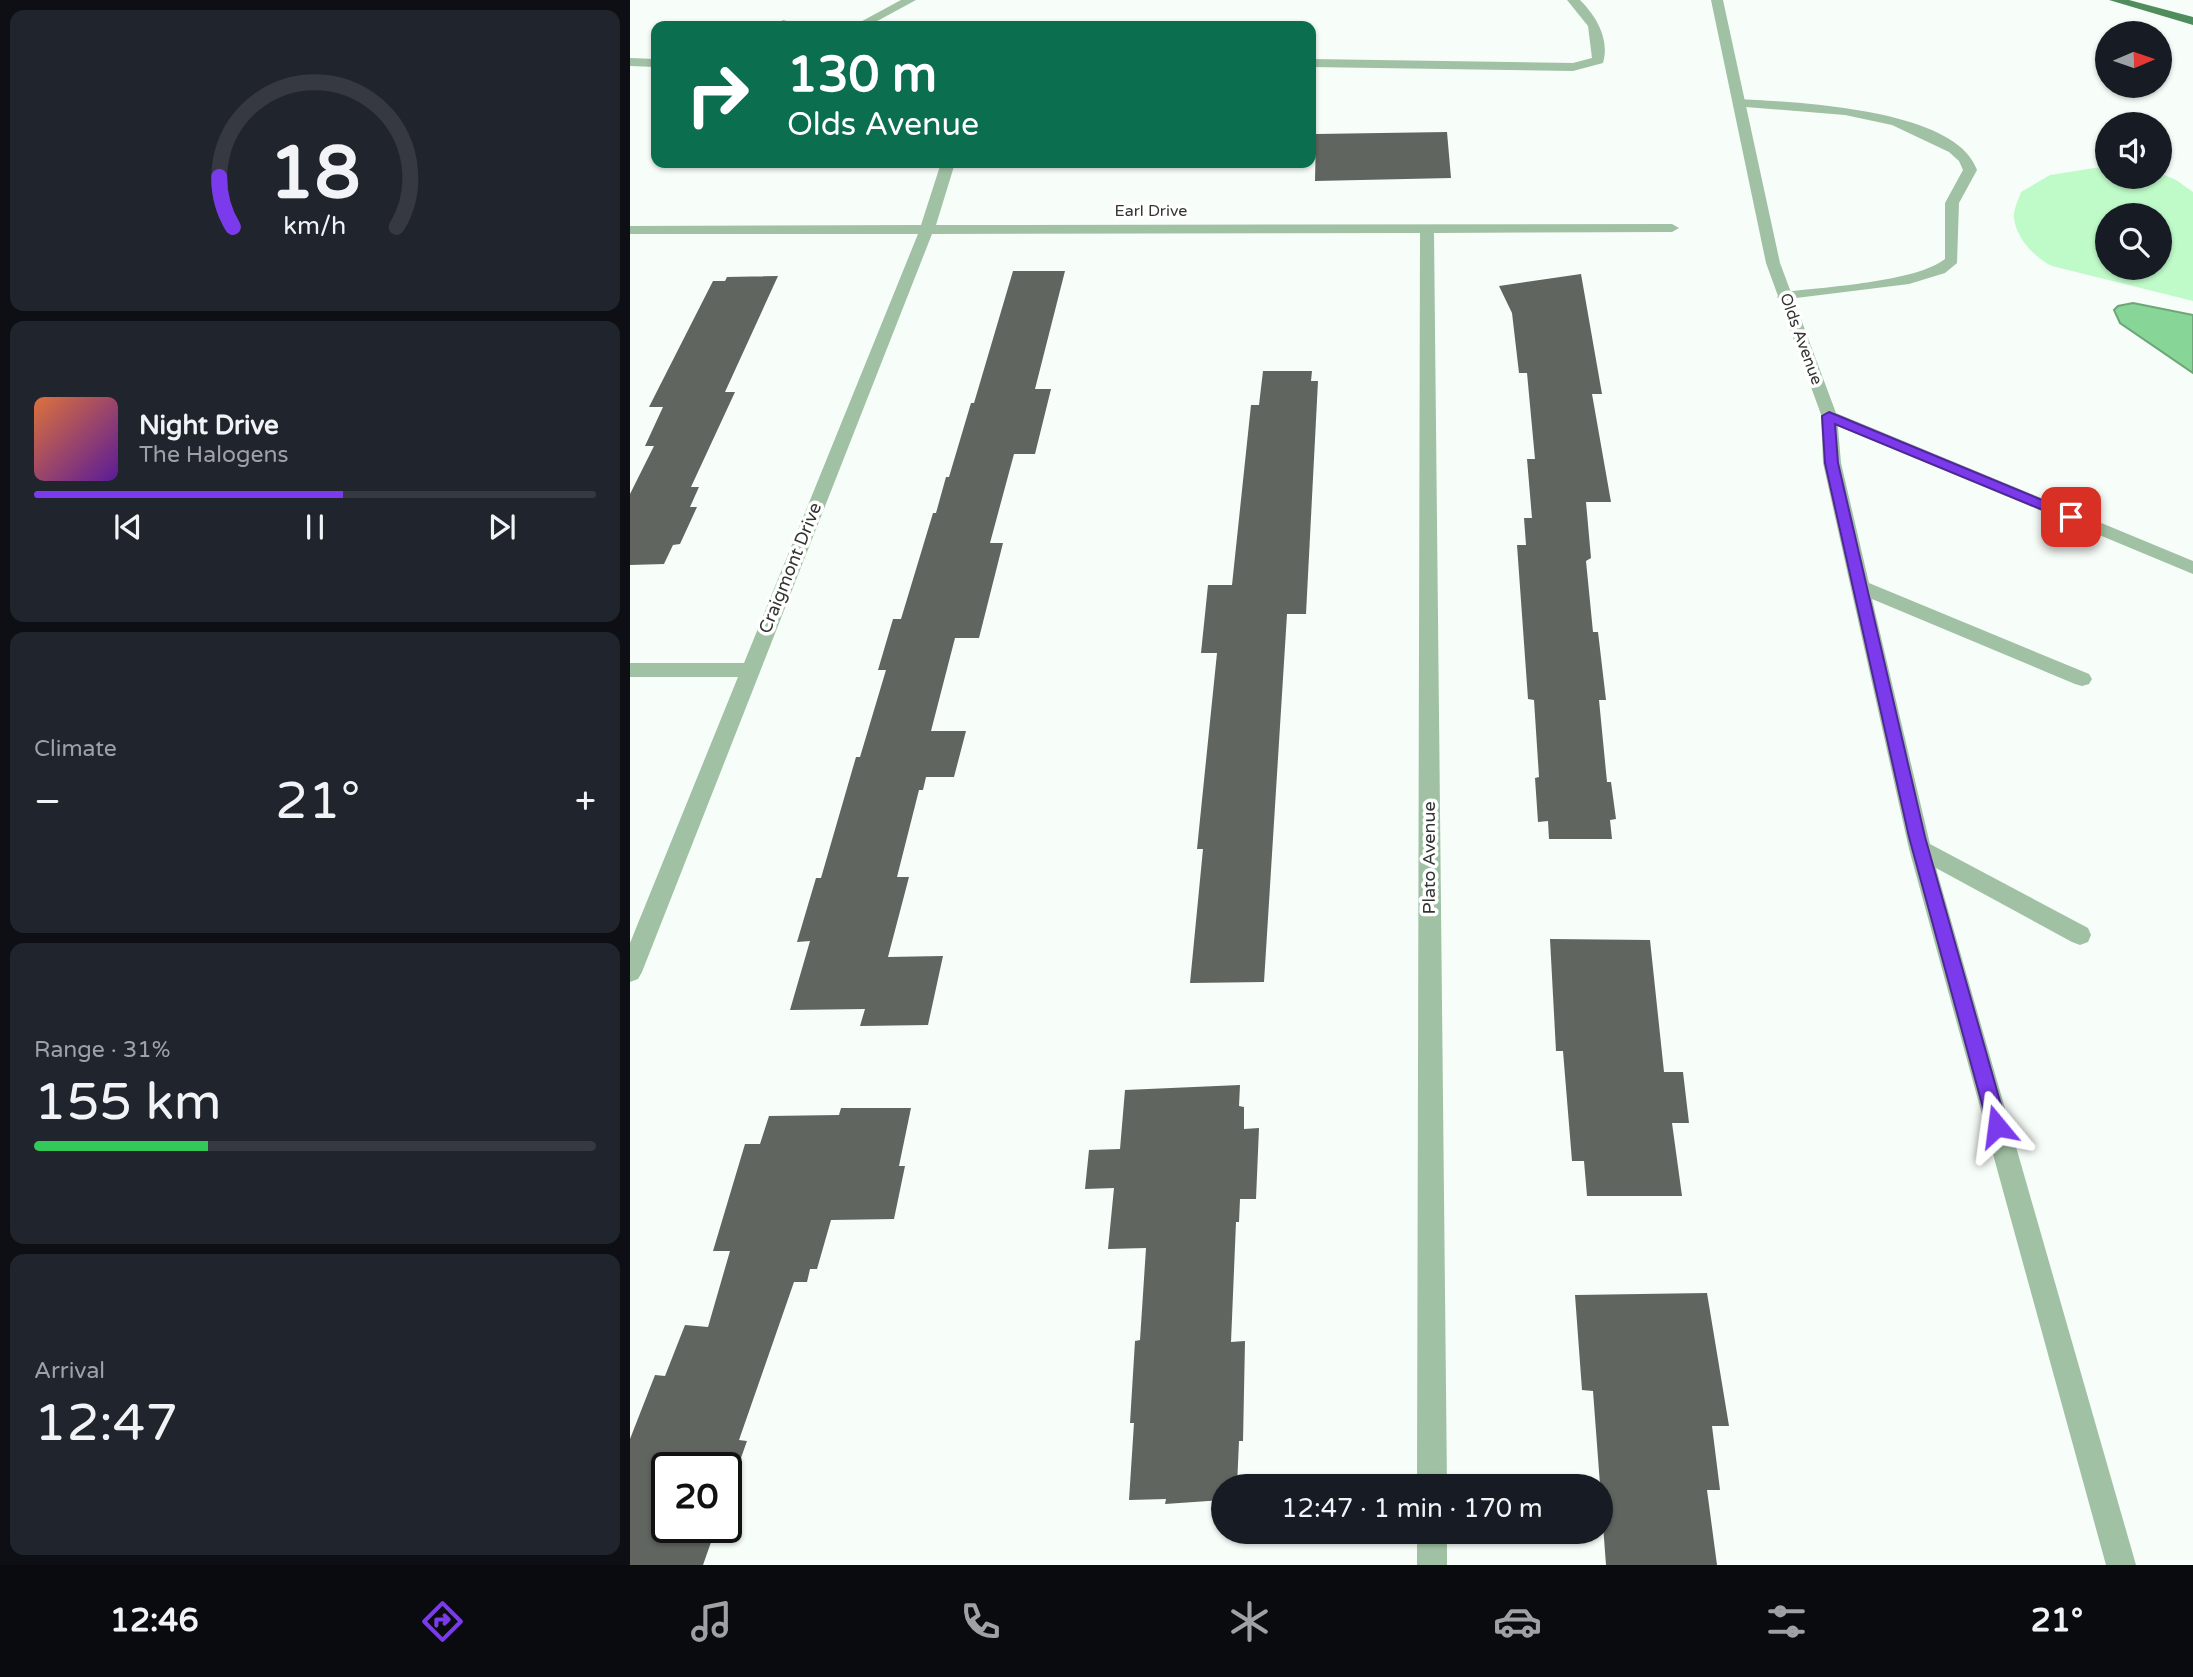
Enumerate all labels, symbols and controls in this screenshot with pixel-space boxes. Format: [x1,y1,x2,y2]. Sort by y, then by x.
north arrow [2095,21,2172,98]
map controls [2095,21,2172,280]
text: 130 m [787,46,937,105]
icon: right [672,49,763,140]
text: Olds Avenue [787,106,979,144]
button: sound [2095,112,2172,189]
text: 18 [269,130,361,218]
street label: Earl Drive [1115,201,1187,221]
button: search [2095,203,2172,280]
text: km/h [284,210,346,240]
street label: Olds Avenue [1775,290,1827,388]
text: Night Drive [139,410,279,441]
text: The Halogens [139,441,288,469]
pin [2041,487,2101,547]
icon: arrive [2052,498,2090,536]
street label: Craigmont Drive [754,499,826,637]
icon: previous [109,508,147,546]
icon: pause [296,508,334,546]
icon: next [483,508,521,546]
text: Climate [34,735,117,763]
text: 21° [275,770,360,833]
text: − [34,779,61,825]
text: + [575,779,596,825]
street label: Plato Avenue [1418,801,1440,915]
text: Range · 31% [34,1036,170,1064]
text: 155 km [34,1071,222,1134]
position arrow [1960,1089,2034,1163]
text: Arrival [34,1357,105,1385]
text: 12:47 [34,1392,178,1455]
speed limit sign: 20 [651,1452,742,1543]
text: 12:47 · 1 min · 170 m [1281,1493,1543,1524]
icon: directions [418,1597,467,1646]
icon: music [687,1597,736,1646]
icon: phone [956,1597,1005,1646]
icon: climate [1225,1597,1274,1646]
icon: car [1493,1597,1542,1646]
icon: filters [1762,1597,1811,1646]
text: 12:46 [110,1602,199,1640]
text: 21° [2031,1602,2083,1640]

